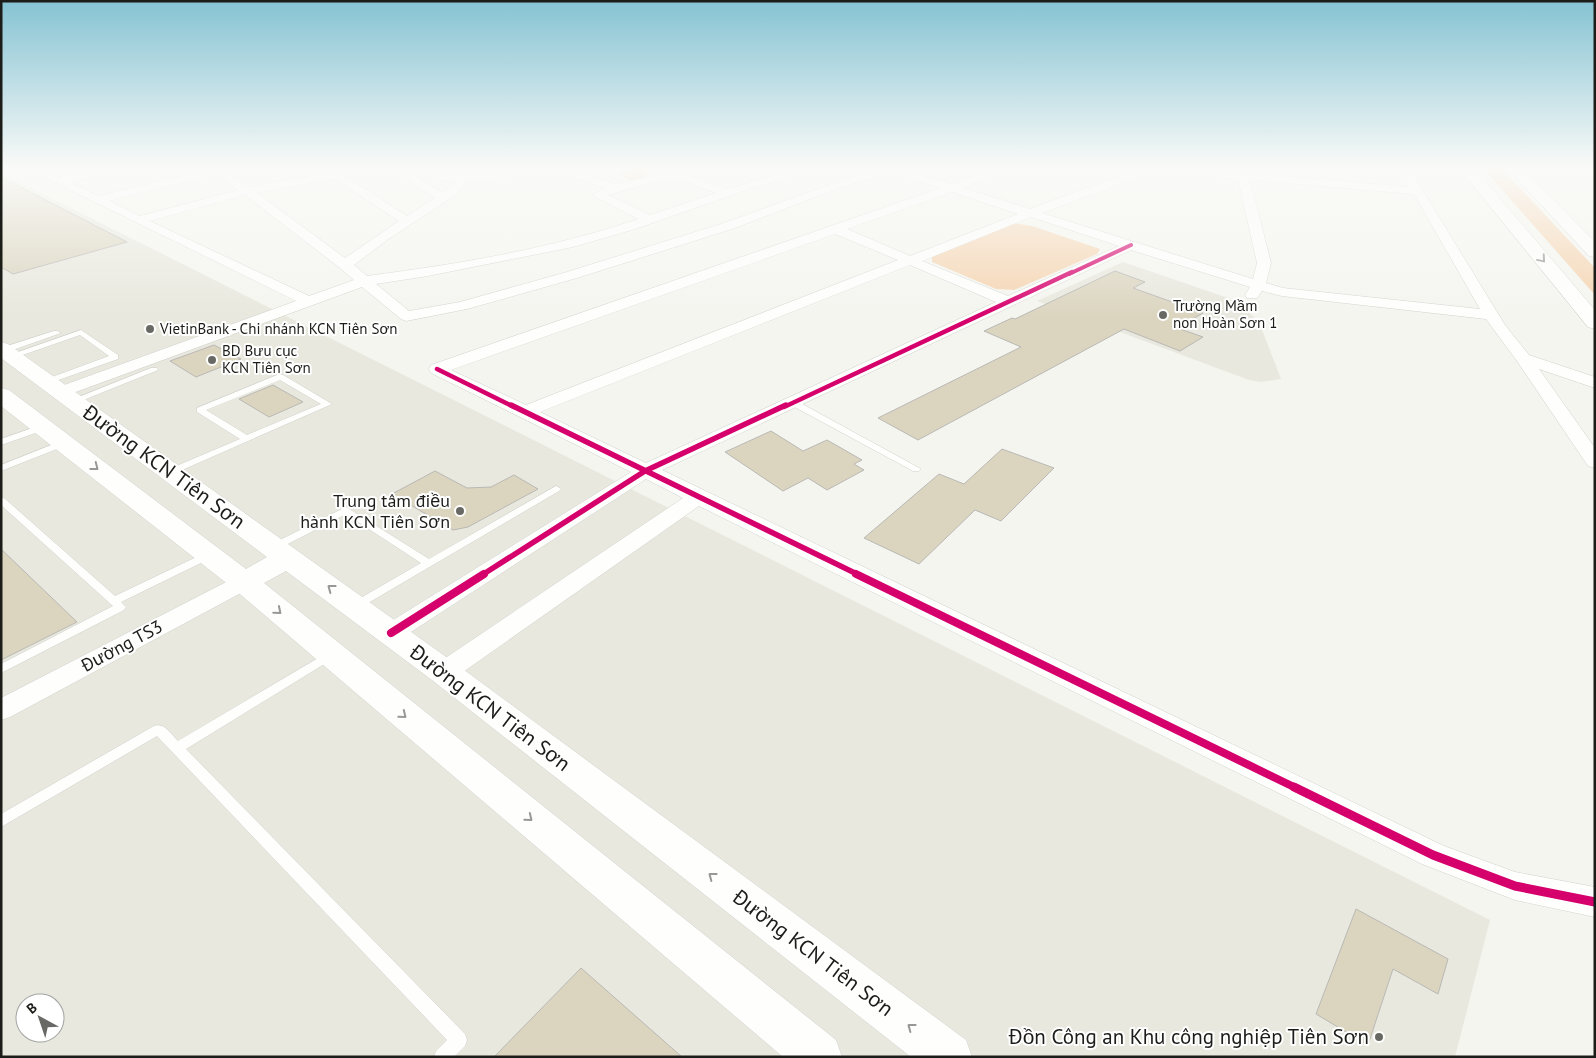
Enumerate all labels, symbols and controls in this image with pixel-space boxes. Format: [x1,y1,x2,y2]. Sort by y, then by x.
one-way arrow [1536,254,1545,263]
place label: Trường Mầm non Hoàn Sơn 1 [1173,296,1277,332]
marker: Trường Mầm non Hoàn Sơn 1 [1157,309,1169,321]
place label: VietinBank - Chi nhánh KCN Tiên Sơn [159,319,397,338]
marker: VietinBank - Chi nhánh KCN Tiên Sơn [144,323,156,335]
place label: BD Bưu cục KCN Tiên Sơn [222,341,311,377]
marker: BD Bưu cục KCN Tiên Sơn [206,354,218,366]
street label: Đường KCN Tiên Sơn [77,398,251,535]
one-way arrow [89,462,98,470]
place label: Trung tâm điều hành KCN Tiên Sơn [300,489,450,533]
marker: Trung tâm điều hành KCN Tiên Sơn [454,505,466,517]
one-way arrow [327,585,337,594]
one-way arrow [272,606,281,614]
street label: Đường TS3 [76,615,166,677]
street label: Đường KCN Tiên Sơn [404,638,576,777]
one-way arrow [397,709,406,717]
one-way arrow [523,812,532,821]
one-way arrow [709,873,718,881]
street label: Đường KCN Tiên Sơn [727,883,899,1022]
north arrow [15,993,65,1043]
text: B [23,998,41,1018]
place label: Đồn Công an Khu công nghiệp Tiên Sơn [1008,1023,1369,1050]
one-way arrow [907,1024,916,1033]
marker: Đồn Công an Khu công nghiệp Tiên Sơn [1373,1031,1385,1043]

